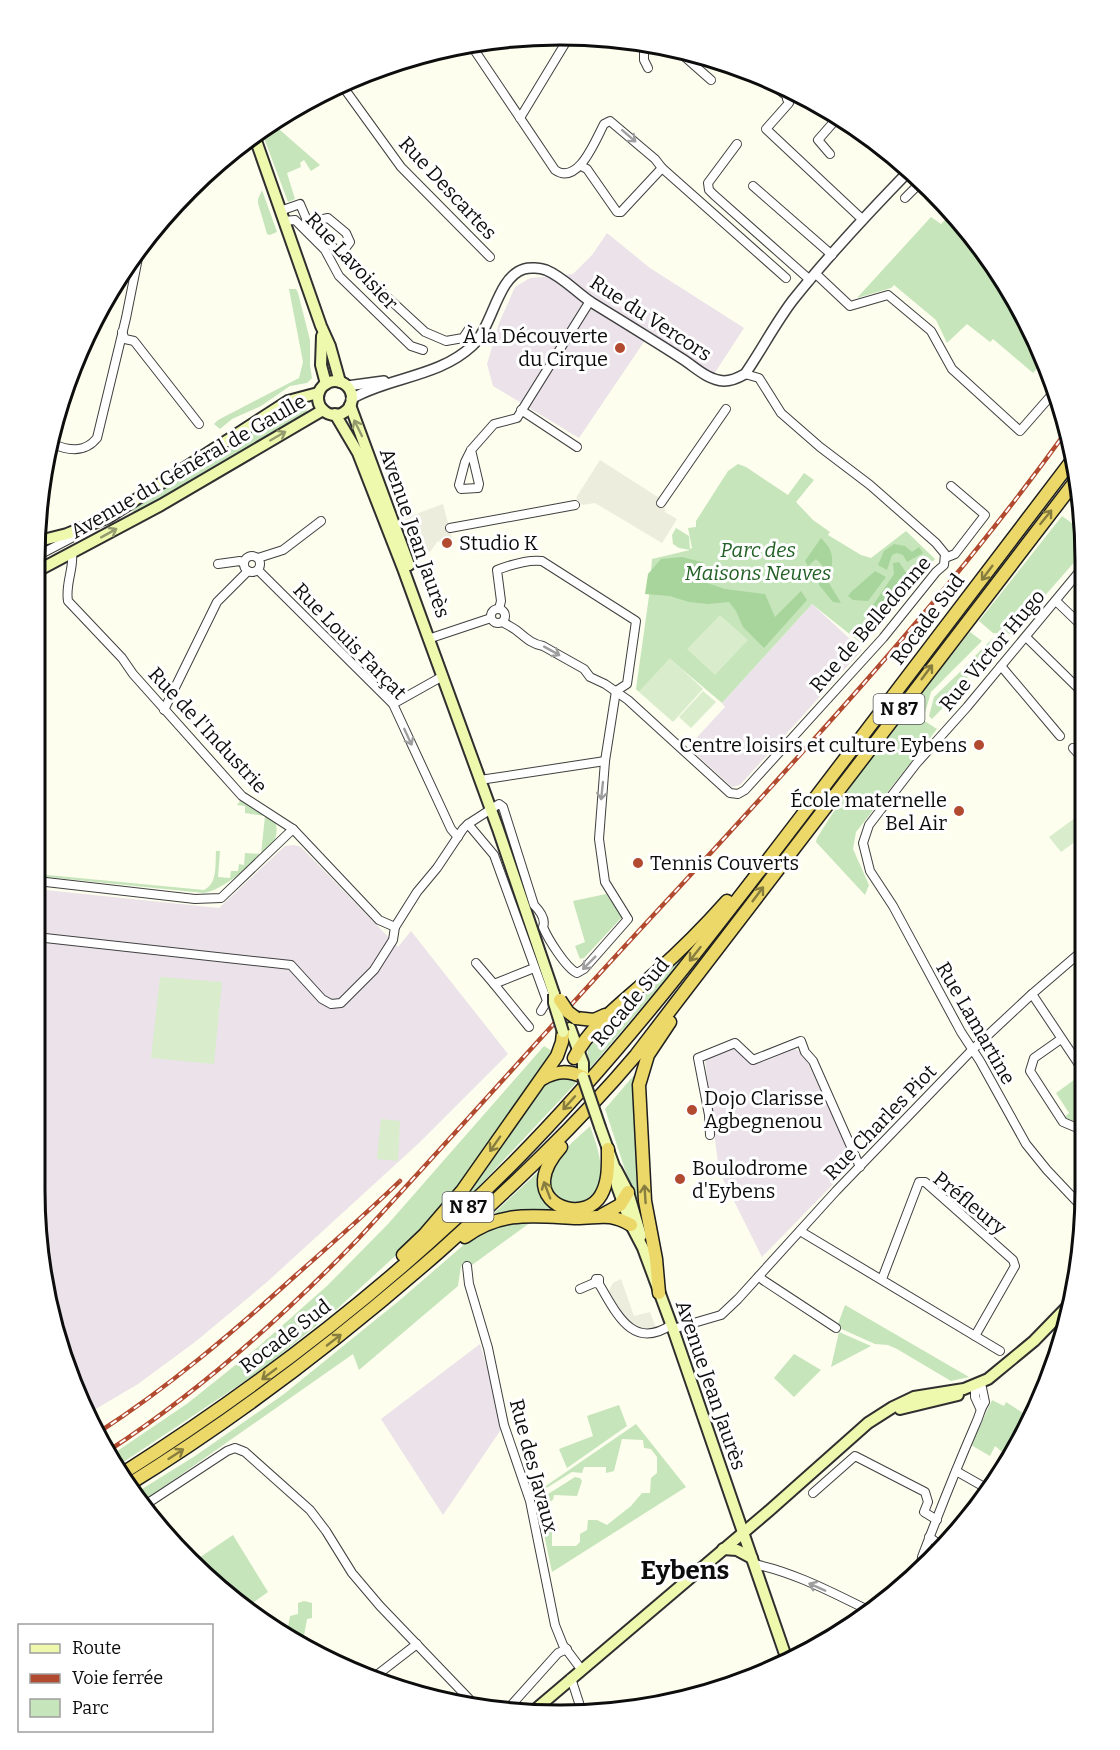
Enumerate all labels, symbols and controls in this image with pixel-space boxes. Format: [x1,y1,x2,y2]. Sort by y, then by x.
one-way arrow [621,130,637,143]
street label: Rue Descartes [394,132,502,244]
street label: Rue Lavoisier [301,207,403,315]
street label: Rue du Vercors [586,270,716,366]
place label: À la Découverte du Cirque [463,324,608,371]
marker: À la Découverte du Cirque [613,341,627,355]
street label: Avenue du Général de Gaulle [66,389,310,543]
one-way arrow [351,420,363,438]
one-way arrow [269,430,286,442]
street label: Avenue Jean Jaurès [375,445,455,621]
one-way arrow [1040,509,1053,525]
one-way arrow [100,527,117,539]
place label: Studio K [459,531,538,555]
marker: Studio K [440,536,454,550]
park label: Parc des Maisons Neuves [685,538,831,585]
street label: Rue de Belledonne [804,551,936,697]
one-way arrow [981,564,993,580]
street label: Rocade Sud [885,569,969,669]
street label: Rue Louis Farçat [288,578,412,704]
street label: Rue Victor Hugo [934,584,1050,716]
one-way arrow [542,646,560,657]
street label: Rue de l'Industrie [144,662,272,798]
one-way arrow [921,664,934,680]
road number: N 87 [874,694,924,724]
one-way arrow [402,727,414,745]
place label: Centre loisirs et culture Eybens [679,733,967,757]
marker: Centre loisirs et culture Eybens [972,738,986,752]
one-way arrow [596,780,607,800]
place label: École maternelle Bel Air [790,788,947,835]
marker: École maternelle Bel Air [952,804,966,818]
place label: Tennis Couverts [650,851,799,875]
marker: Tennis Couverts [631,856,645,870]
one-way arrow [752,886,765,902]
one-way arrow [688,946,701,962]
street label: Rocade Sud [586,953,674,1051]
one-way arrow [582,956,597,970]
street label: Rue Lamartine [931,957,1021,1089]
street label: Rue Charles Piot [819,1059,941,1185]
place label: Dojo Clarisse Agbegnenou [704,1086,824,1133]
one-way arrow [562,1095,576,1110]
marker: Dojo Clarisse Agbegnenou [685,1103,699,1117]
one-way arrow [489,1136,501,1152]
place label: Boulodrome d'Eybens [692,1156,808,1203]
street label: Préfleury [929,1166,1012,1240]
marker: Boulodrome d'Eybens [673,1172,687,1186]
one-way arrow [541,1181,552,1199]
one-way arrow [639,1184,650,1204]
road number: N 87 [442,1192,494,1222]
street label: Rocade Sud [235,1294,335,1378]
street label: Avenue Jean Jaurès [671,1297,751,1473]
one-way arrow [326,1334,342,1347]
one-way arrow [261,1367,277,1380]
street label: Rue des Javaux [505,1396,563,1536]
one-way arrow [167,1448,184,1460]
district label: Eybens [641,1555,729,1586]
one-way arrow [808,1580,826,1592]
legend [18,1624,213,1732]
text: Route [72,1637,121,1659]
text: Voie ferrée [72,1667,163,1689]
text: Parc [72,1697,109,1719]

